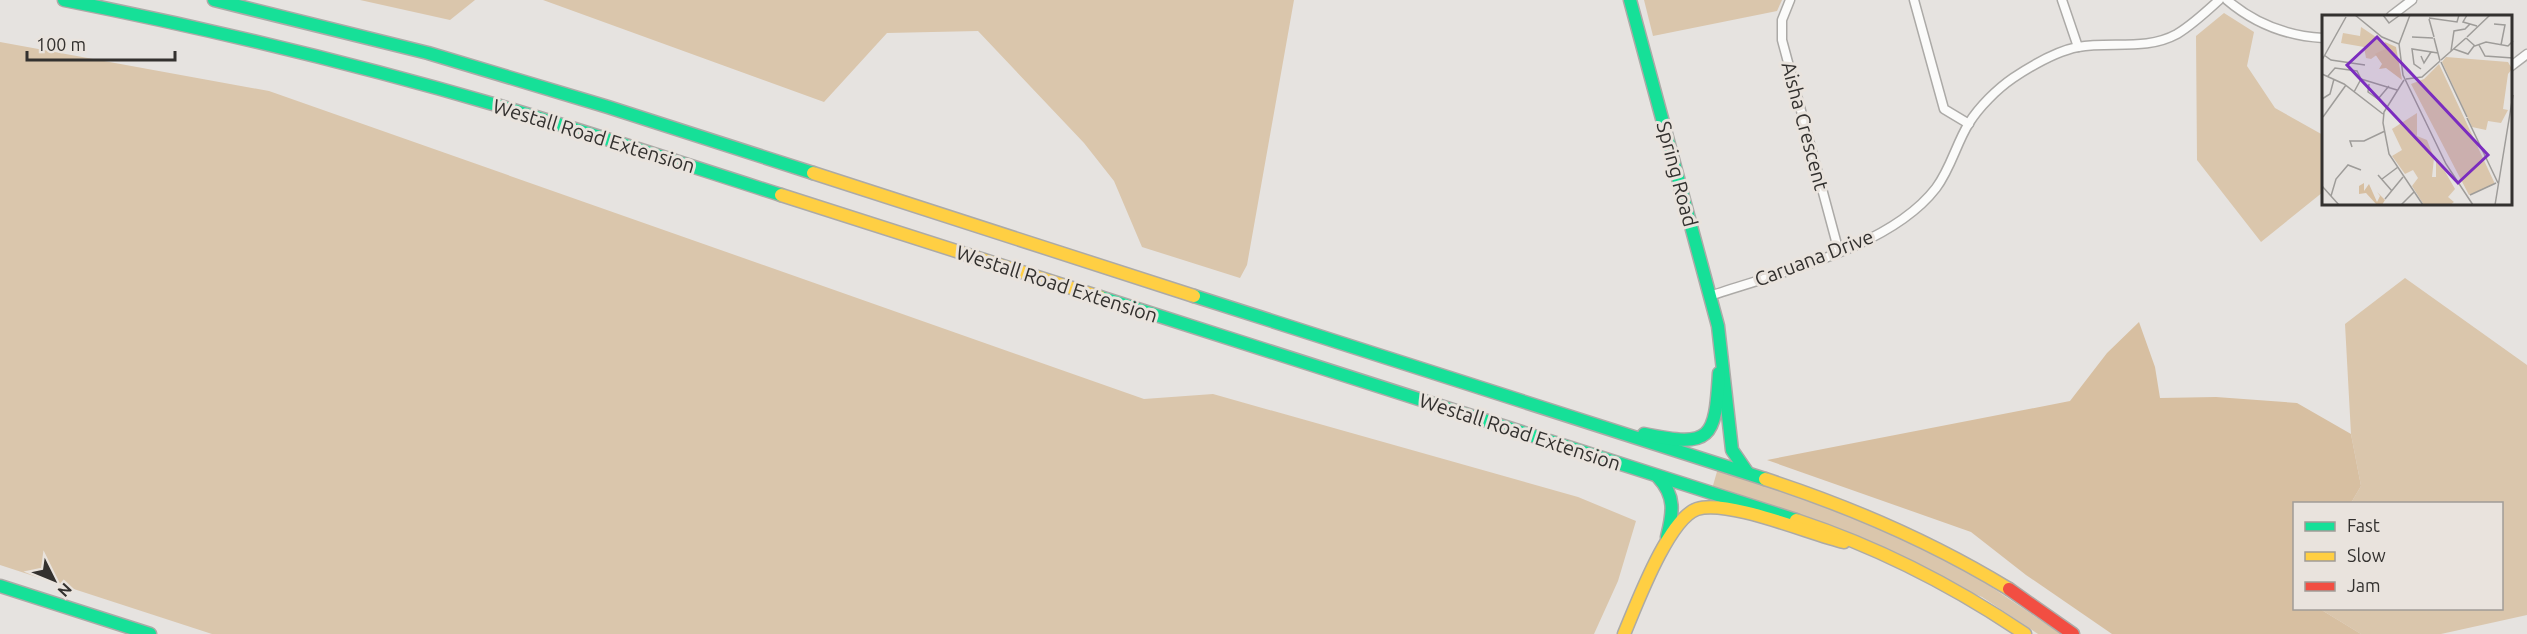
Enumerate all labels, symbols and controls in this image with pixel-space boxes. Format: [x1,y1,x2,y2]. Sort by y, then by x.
inset map [2322,15,2512,206]
scale bar [27,24,176,62]
text: 100 m [36,34,86,54]
street label: Aisha Crescent [1777,59,1834,193]
street label: Westall Road Extension [490,94,698,177]
street label: Spring Road [1652,119,1703,229]
street label: Caruana Drive [1751,224,1876,291]
street label: Westall Road Extension [954,240,1161,327]
street label: Westall Road Extension [1417,388,1624,475]
legend [2293,502,2503,610]
text: Fast [2347,515,2380,535]
text: Slow [2347,545,2386,565]
north arrow [24,550,84,610]
text: Jam [2347,575,2381,595]
text: N [54,580,76,601]

